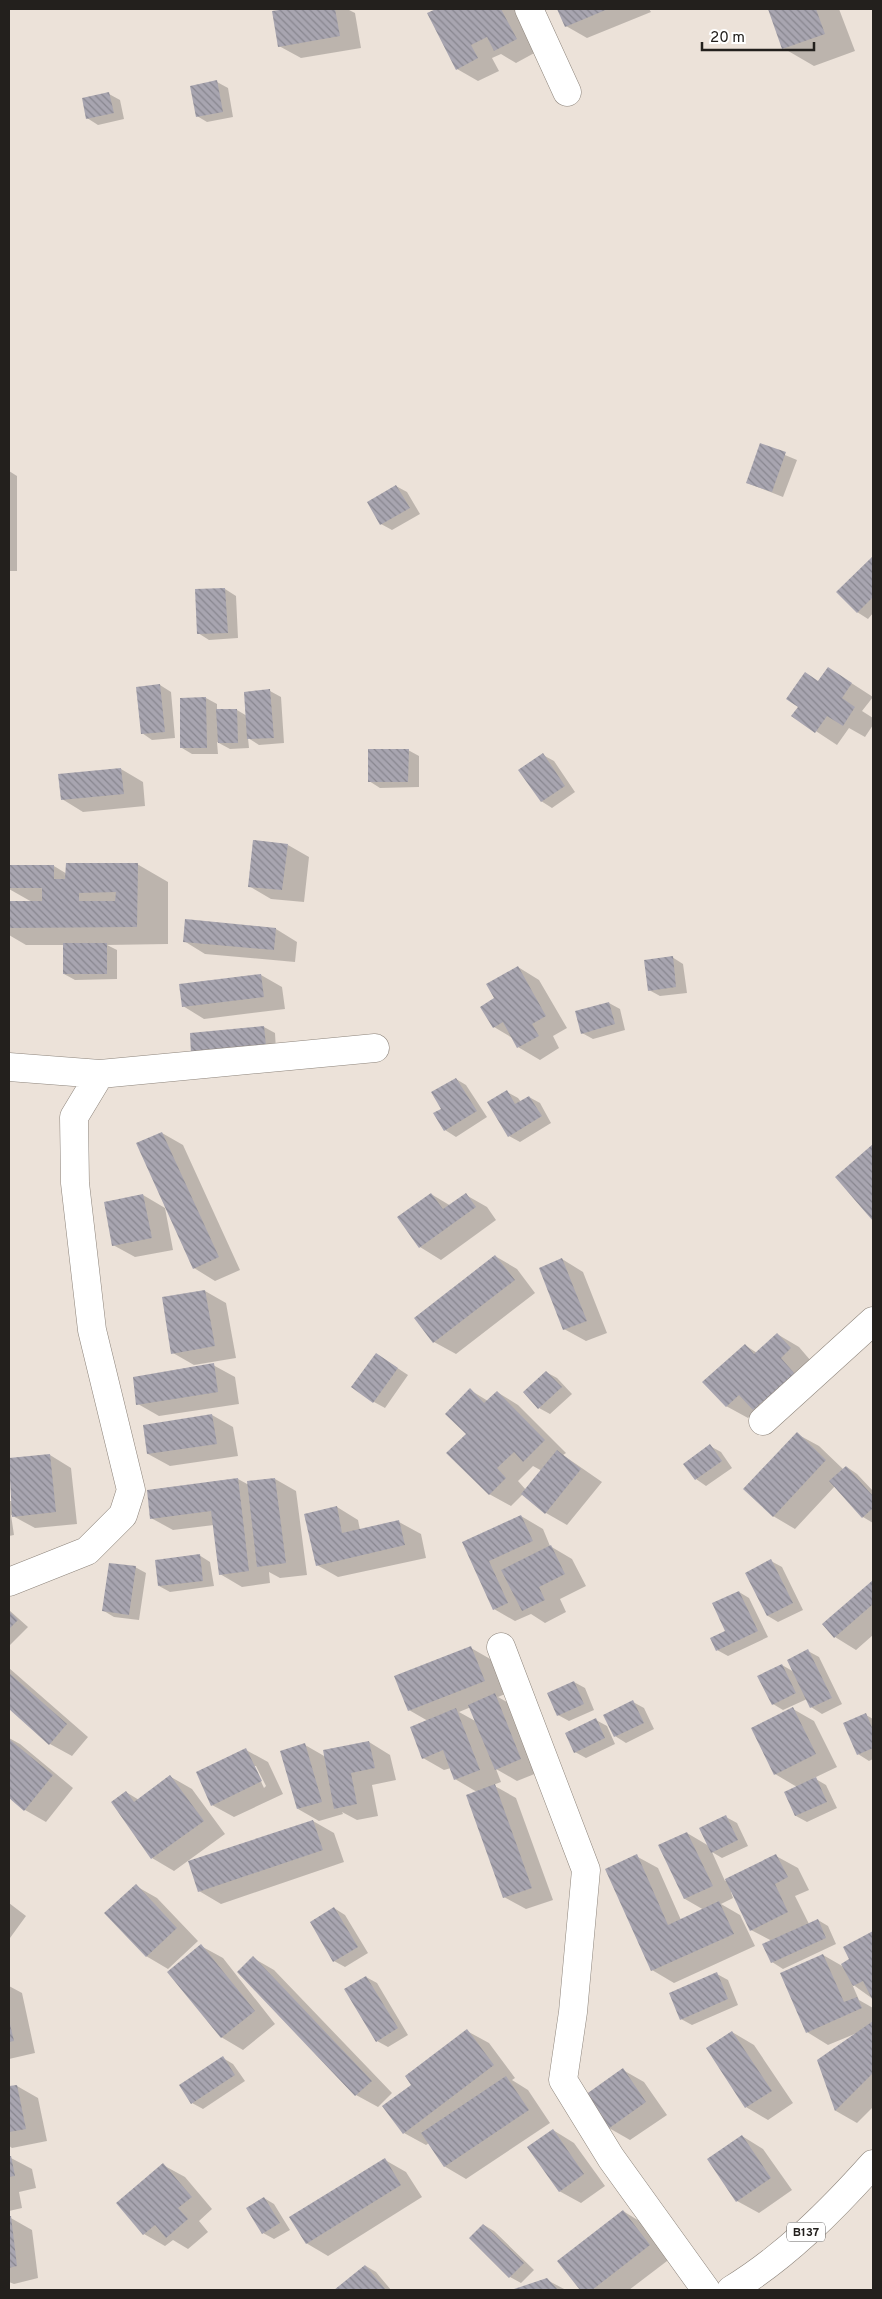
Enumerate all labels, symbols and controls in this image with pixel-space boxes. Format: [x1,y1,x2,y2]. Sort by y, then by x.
scale bar [702,20,814,52]
text: 20 m [710,29,745,48]
road number: B137 [787,2222,825,2242]

